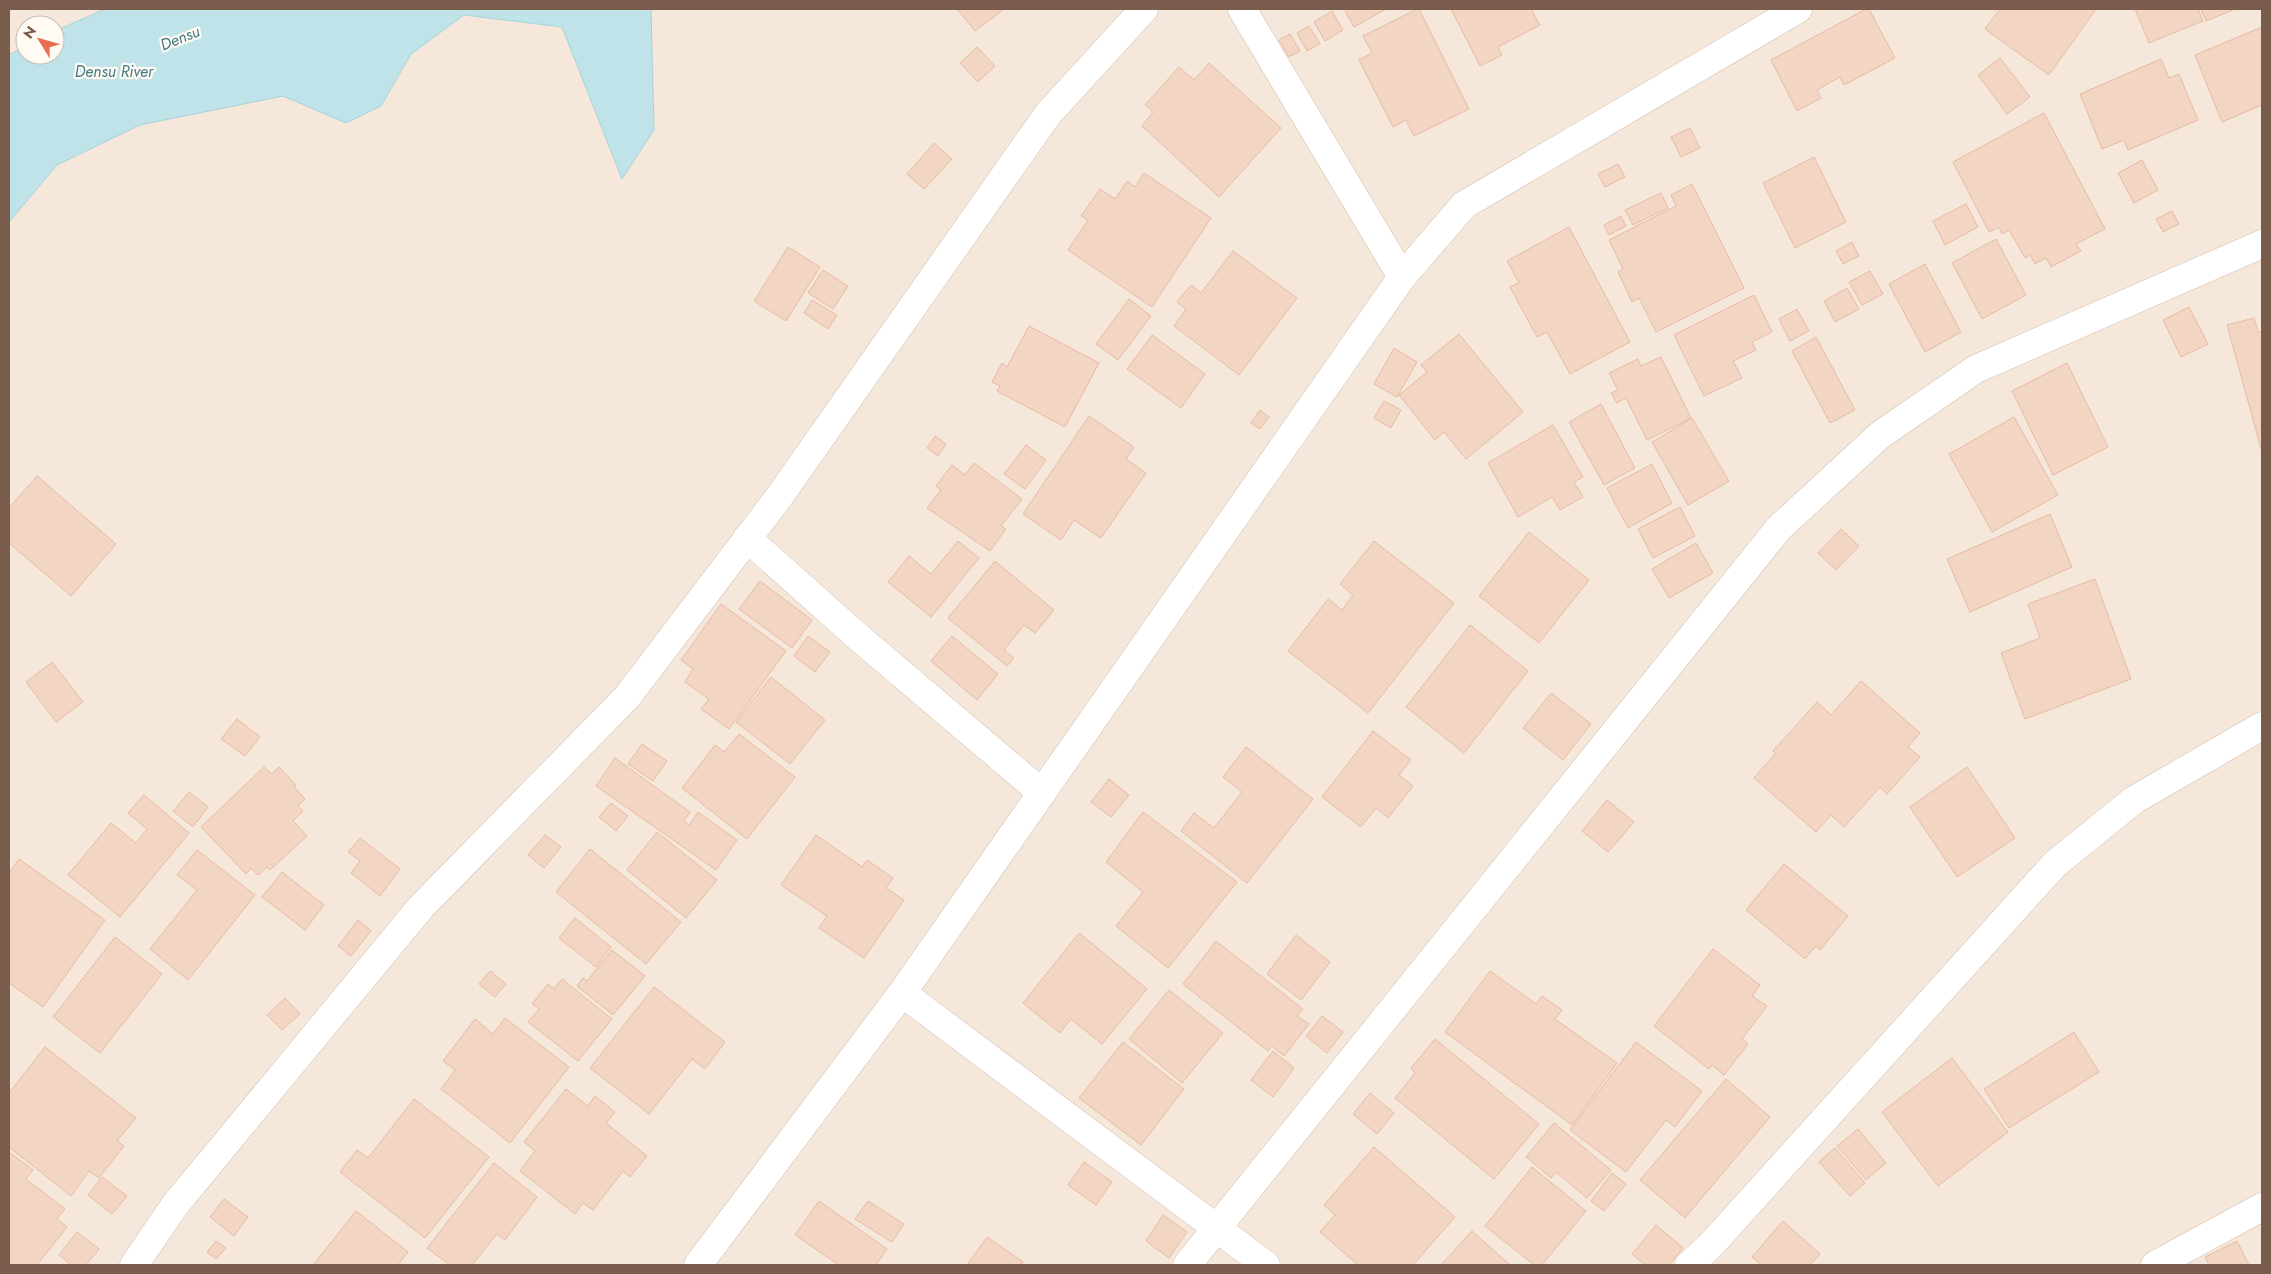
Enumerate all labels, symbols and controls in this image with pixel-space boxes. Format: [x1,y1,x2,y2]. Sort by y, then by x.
north arrow [15,15,65,65]
water label: Densu [157,20,203,56]
text: N [18,22,41,43]
water label: Densu River [75,60,155,83]

